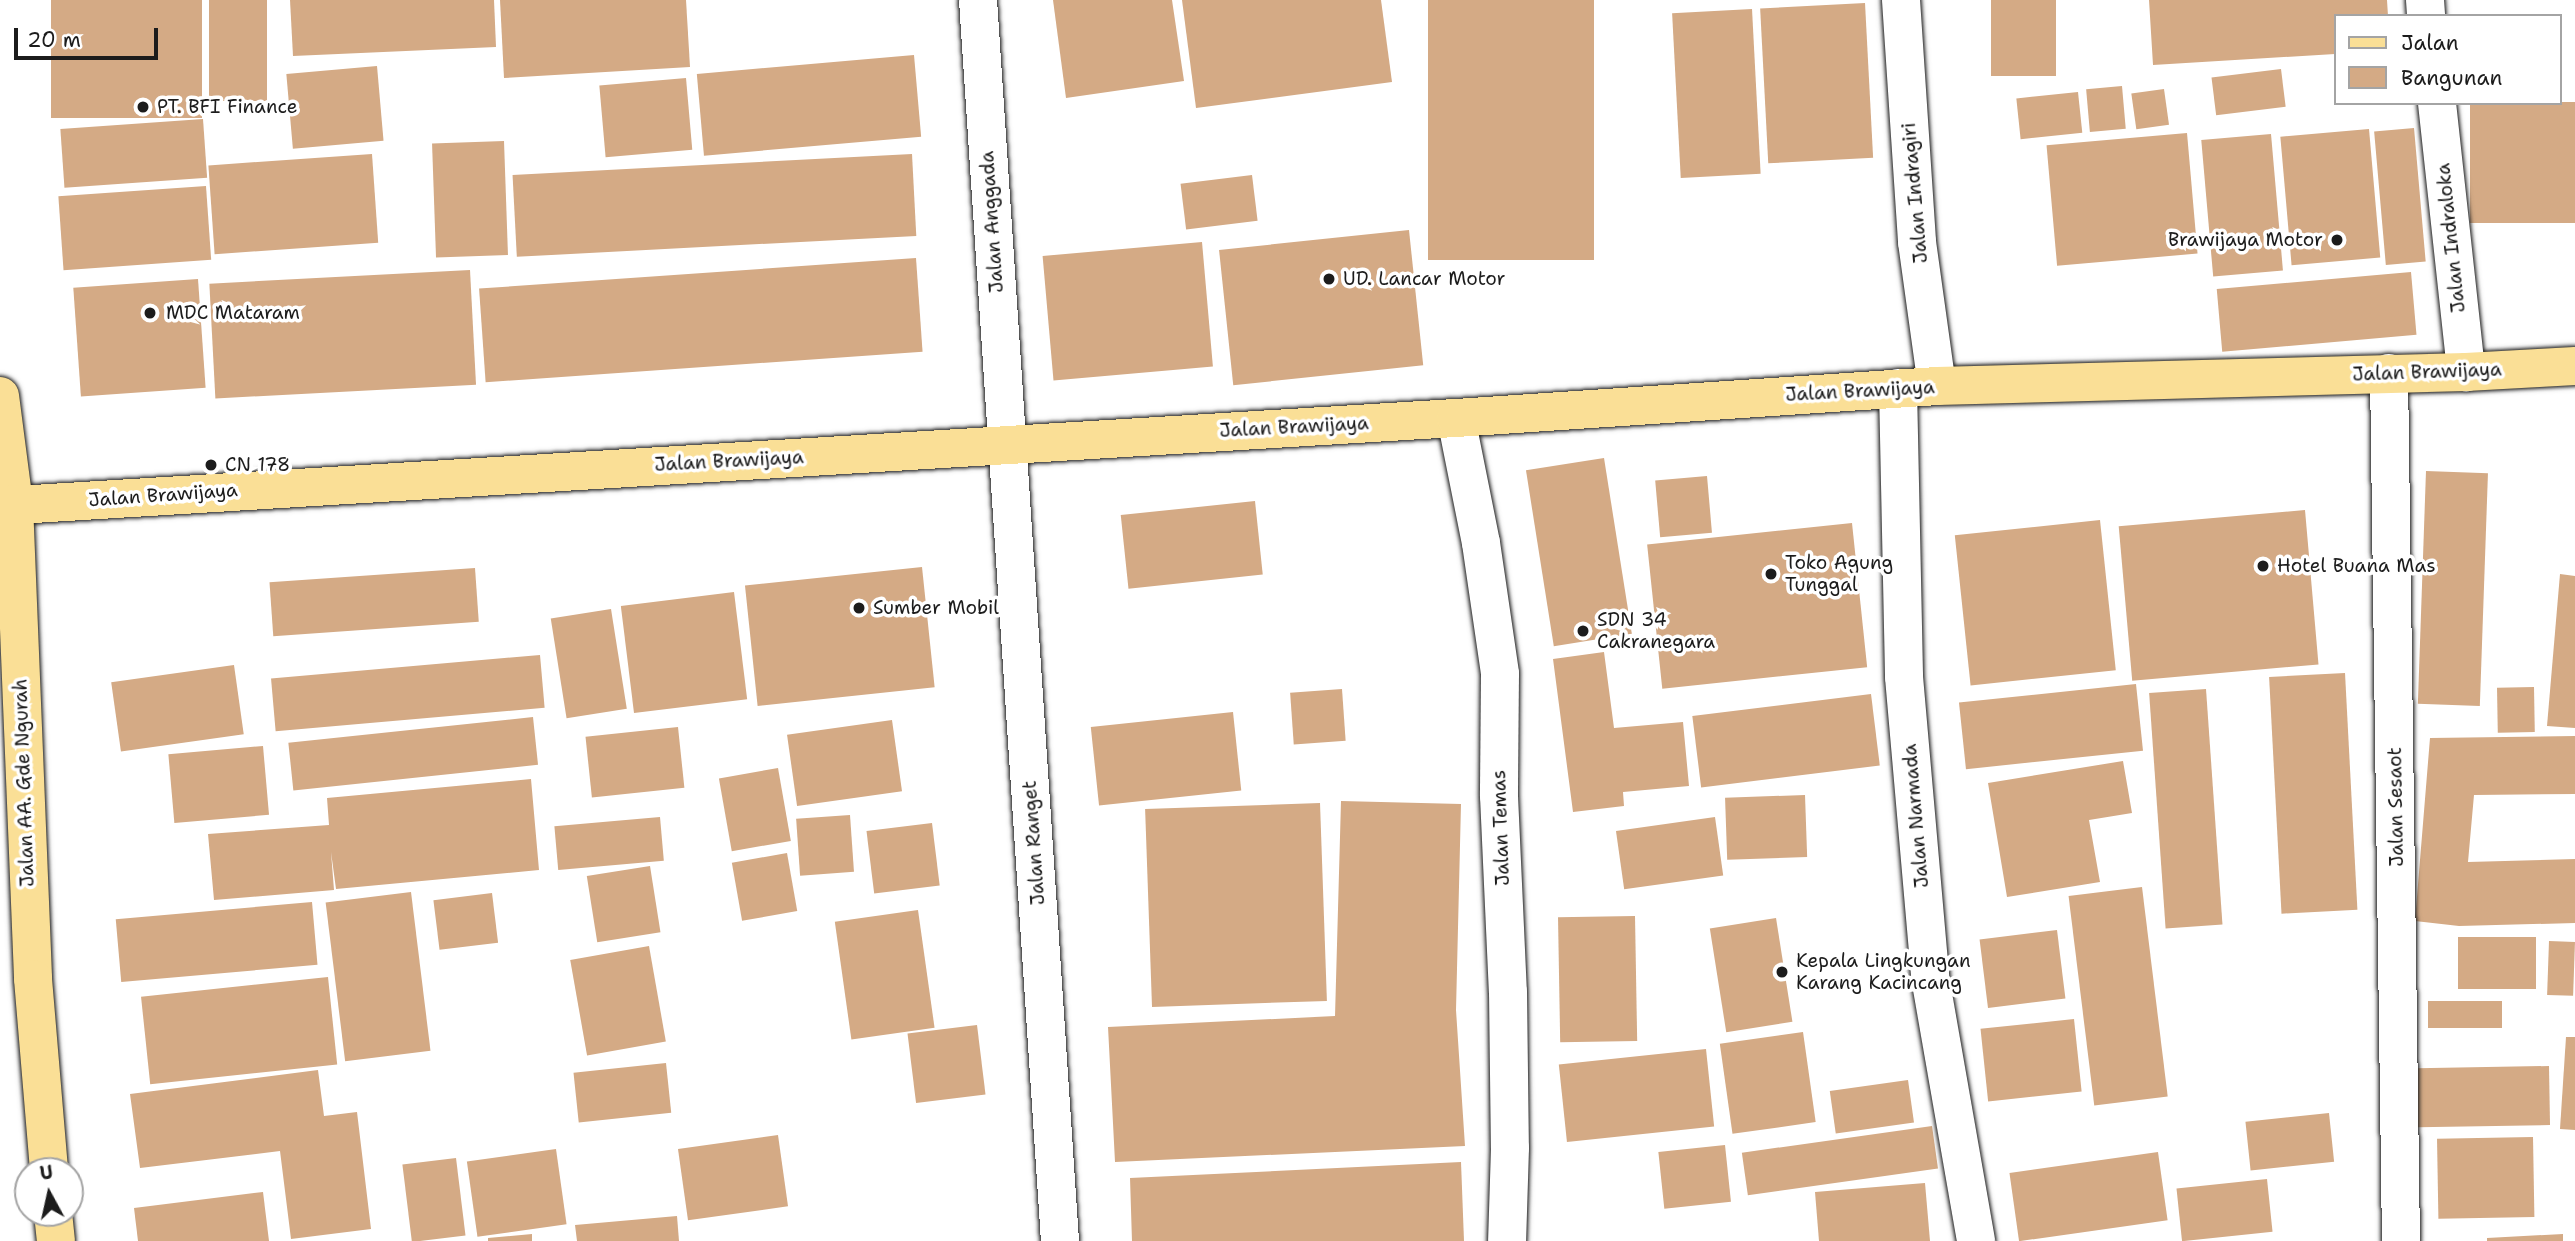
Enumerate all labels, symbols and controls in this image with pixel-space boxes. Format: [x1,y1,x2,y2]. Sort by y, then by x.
scale bar [18,14,161,58]
legend [2334,14,2561,105]
text: 20 m [27,26,81,54]
text: Jalan [2401,29,2459,57]
text: Bangunan [2401,64,2502,92]
place label: PT. BFI Finance [157,96,297,118]
marker: PT. BFI Finance [135,99,151,115]
street label: Jalan Indragiri [1897,122,1933,264]
street label: Jalan Anggada [976,150,1008,294]
street label: Jalan Indraloka [2432,162,2470,314]
place label: Brawijaya Motor [2168,229,2323,251]
marker: Brawijaya Motor [2329,232,2345,248]
place label: UD. Lancar Motor [1343,268,1506,290]
marker: UD. Lancar Motor [1321,271,1337,287]
place label: MDC Mataram [166,302,300,324]
marker: MDC Mataram [140,303,160,323]
street label: Jalan Brawijaya [2352,358,2502,386]
street label: Jalan Brawijaya [1785,376,1935,406]
street label: Jalan Brawijaya [1219,412,1369,442]
street label: Jalan Brawijaya [654,446,804,476]
place label: CN 178 [225,454,290,476]
marker: CN 178 [203,457,219,473]
street label: Jalan Brawijaya [88,478,238,512]
place label: Toko Agung Tunggal [1785,552,1893,596]
place label: Hotel Buana Mas [2277,555,2436,577]
marker: Hotel Buana Mas [2255,558,2271,574]
marker: Toko Agung Tunggal [1763,566,1779,582]
place label: Sumber Mobil [873,597,999,619]
marker: Sumber Mobil [851,600,867,616]
place label: SDN 34 Cakranegara [1597,609,1715,653]
marker: SDN 34 Cakranegara [1575,623,1591,639]
street label: Jalan AA. Gde Ngurah [9,679,39,887]
street label: Jalan Narmada [1898,743,1934,889]
street label: Jalan Sesaot [2384,747,2408,867]
street label: Jalan Temas [1488,770,1514,886]
street label: Jalan Ranget [1018,780,1050,906]
place label: Kepala Lingkungan Karang Kacincang [1796,950,1971,994]
marker: Kepala Lingkungan Karang Kacincang [1774,964,1790,980]
north arrow [14,1157,84,1227]
text: U [38,1159,54,1186]

